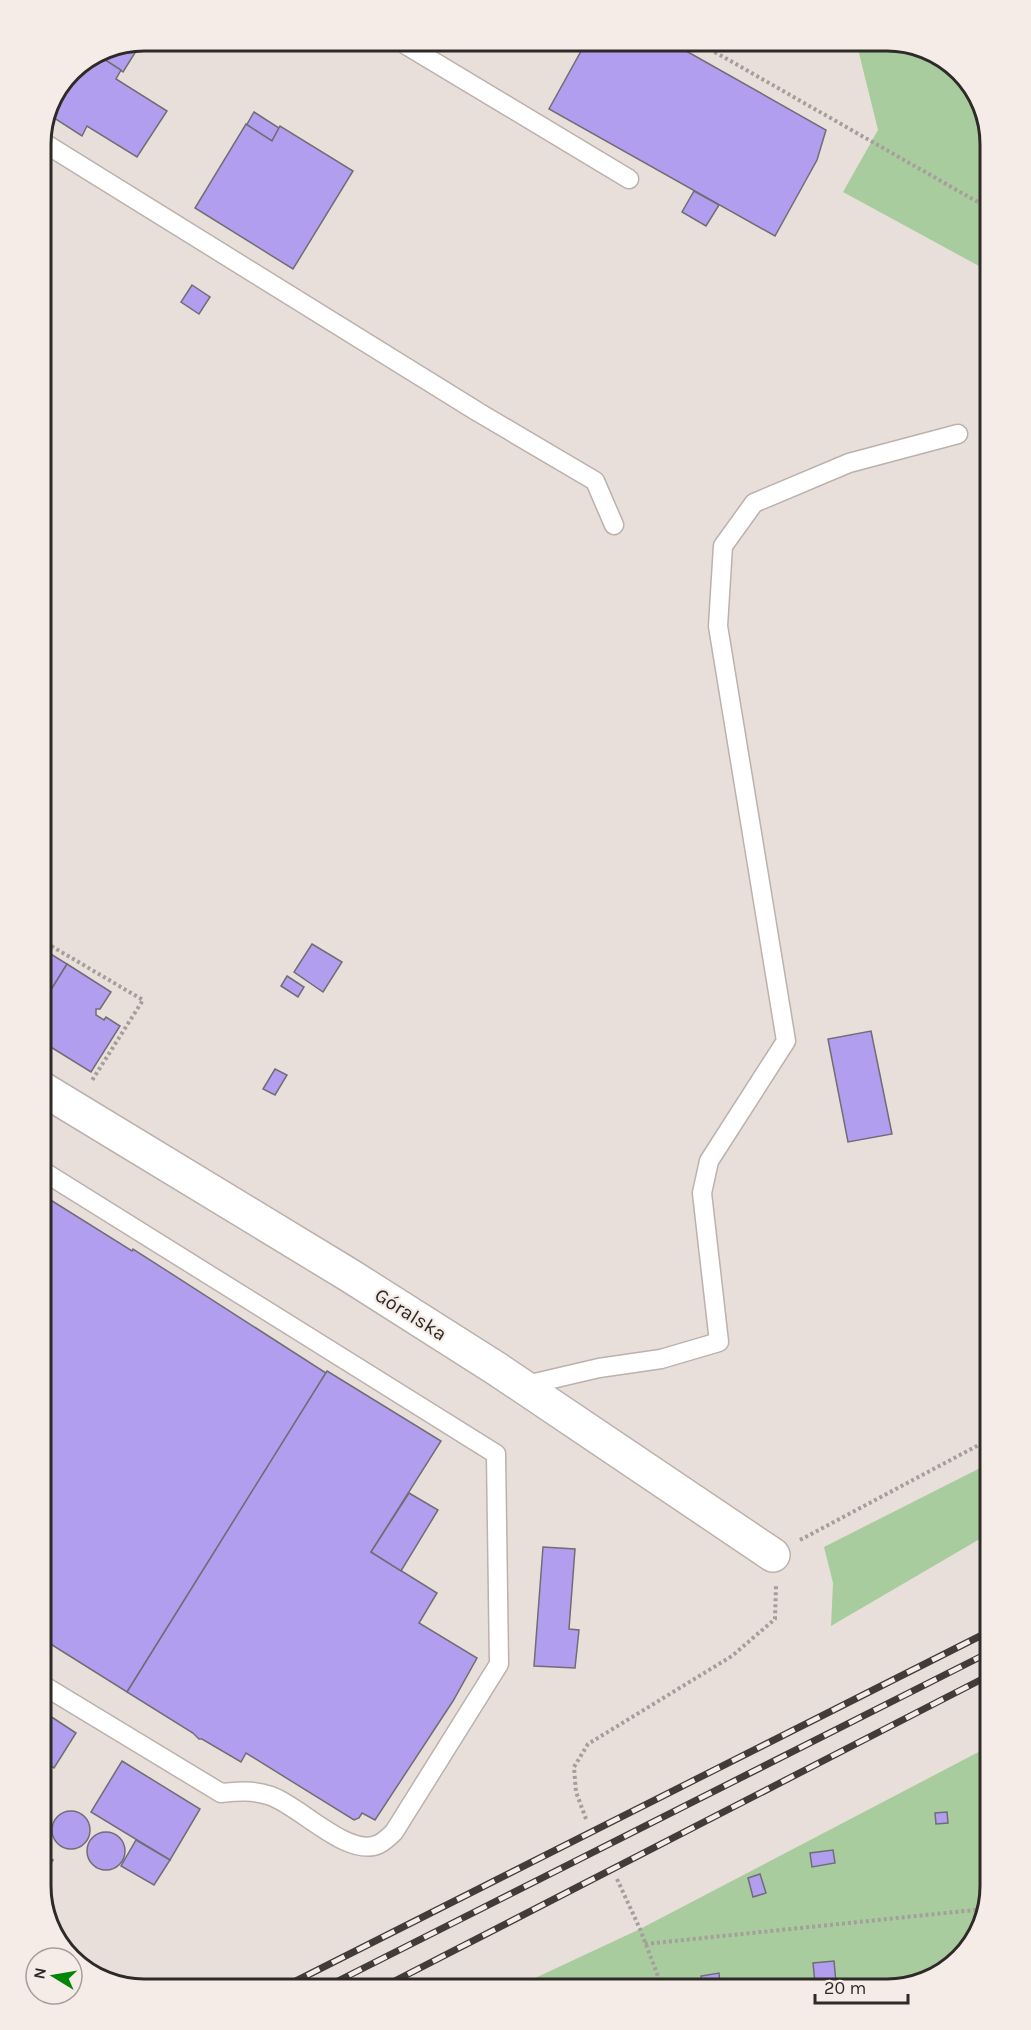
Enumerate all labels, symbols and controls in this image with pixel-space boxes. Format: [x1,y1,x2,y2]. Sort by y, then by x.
street label: Góralska [371,1283,451,1345]
north arrow [24,1946,84,2006]
text: N [29,1966,50,1981]
scale bar [815,1967,908,2005]
text: 20 m [824,1977,866,1999]

